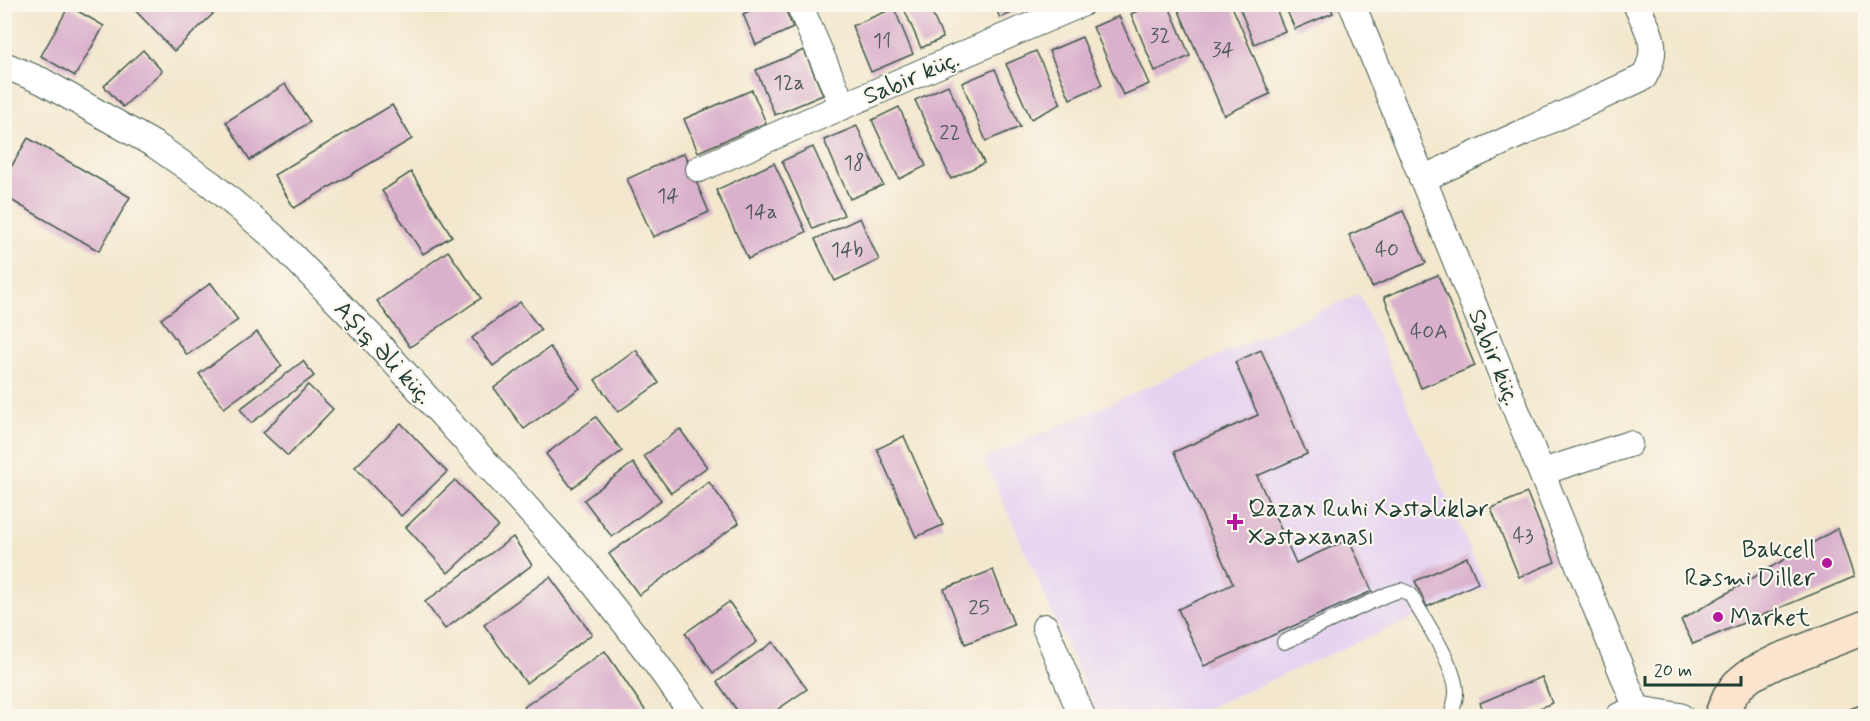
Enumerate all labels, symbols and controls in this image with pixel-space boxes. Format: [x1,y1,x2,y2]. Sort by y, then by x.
house number: 32 [1150,22,1170,50]
house number: 11 [873,27,891,55]
house number: 34 [1212,36,1234,64]
street label: Sabir küç. [859,44,964,112]
house number: 12a [773,69,805,97]
house number: 22 [939,119,961,147]
house number: 18 [844,149,864,177]
house number: 14 [657,182,679,210]
house number: 14a [745,198,777,226]
house number: 14b [831,236,863,264]
house number: 40 [1375,236,1399,264]
street label: Aşıq Əli küç. [327,294,439,412]
street label: Sabir küç. [1460,305,1527,410]
house number: 40A [1410,318,1448,346]
place label: Qazax Ruhi Xəstəliklər Xəstəxanası [1248,494,1489,553]
marker: Qazax Ruhi Xəstəliklər Xəstəxanası [1226,513,1244,531]
house number: 43 [1512,522,1534,550]
place label: Bakcell Rəsmi Diller [1684,535,1816,594]
marker: Bakcell Rəsmi Diller [1820,556,1834,570]
house number: 25 [968,594,990,622]
place label: Market [1730,603,1810,634]
marker: Market [1711,610,1725,624]
scale bar [1645,649,1741,687]
text: 20 m [1654,659,1692,683]

